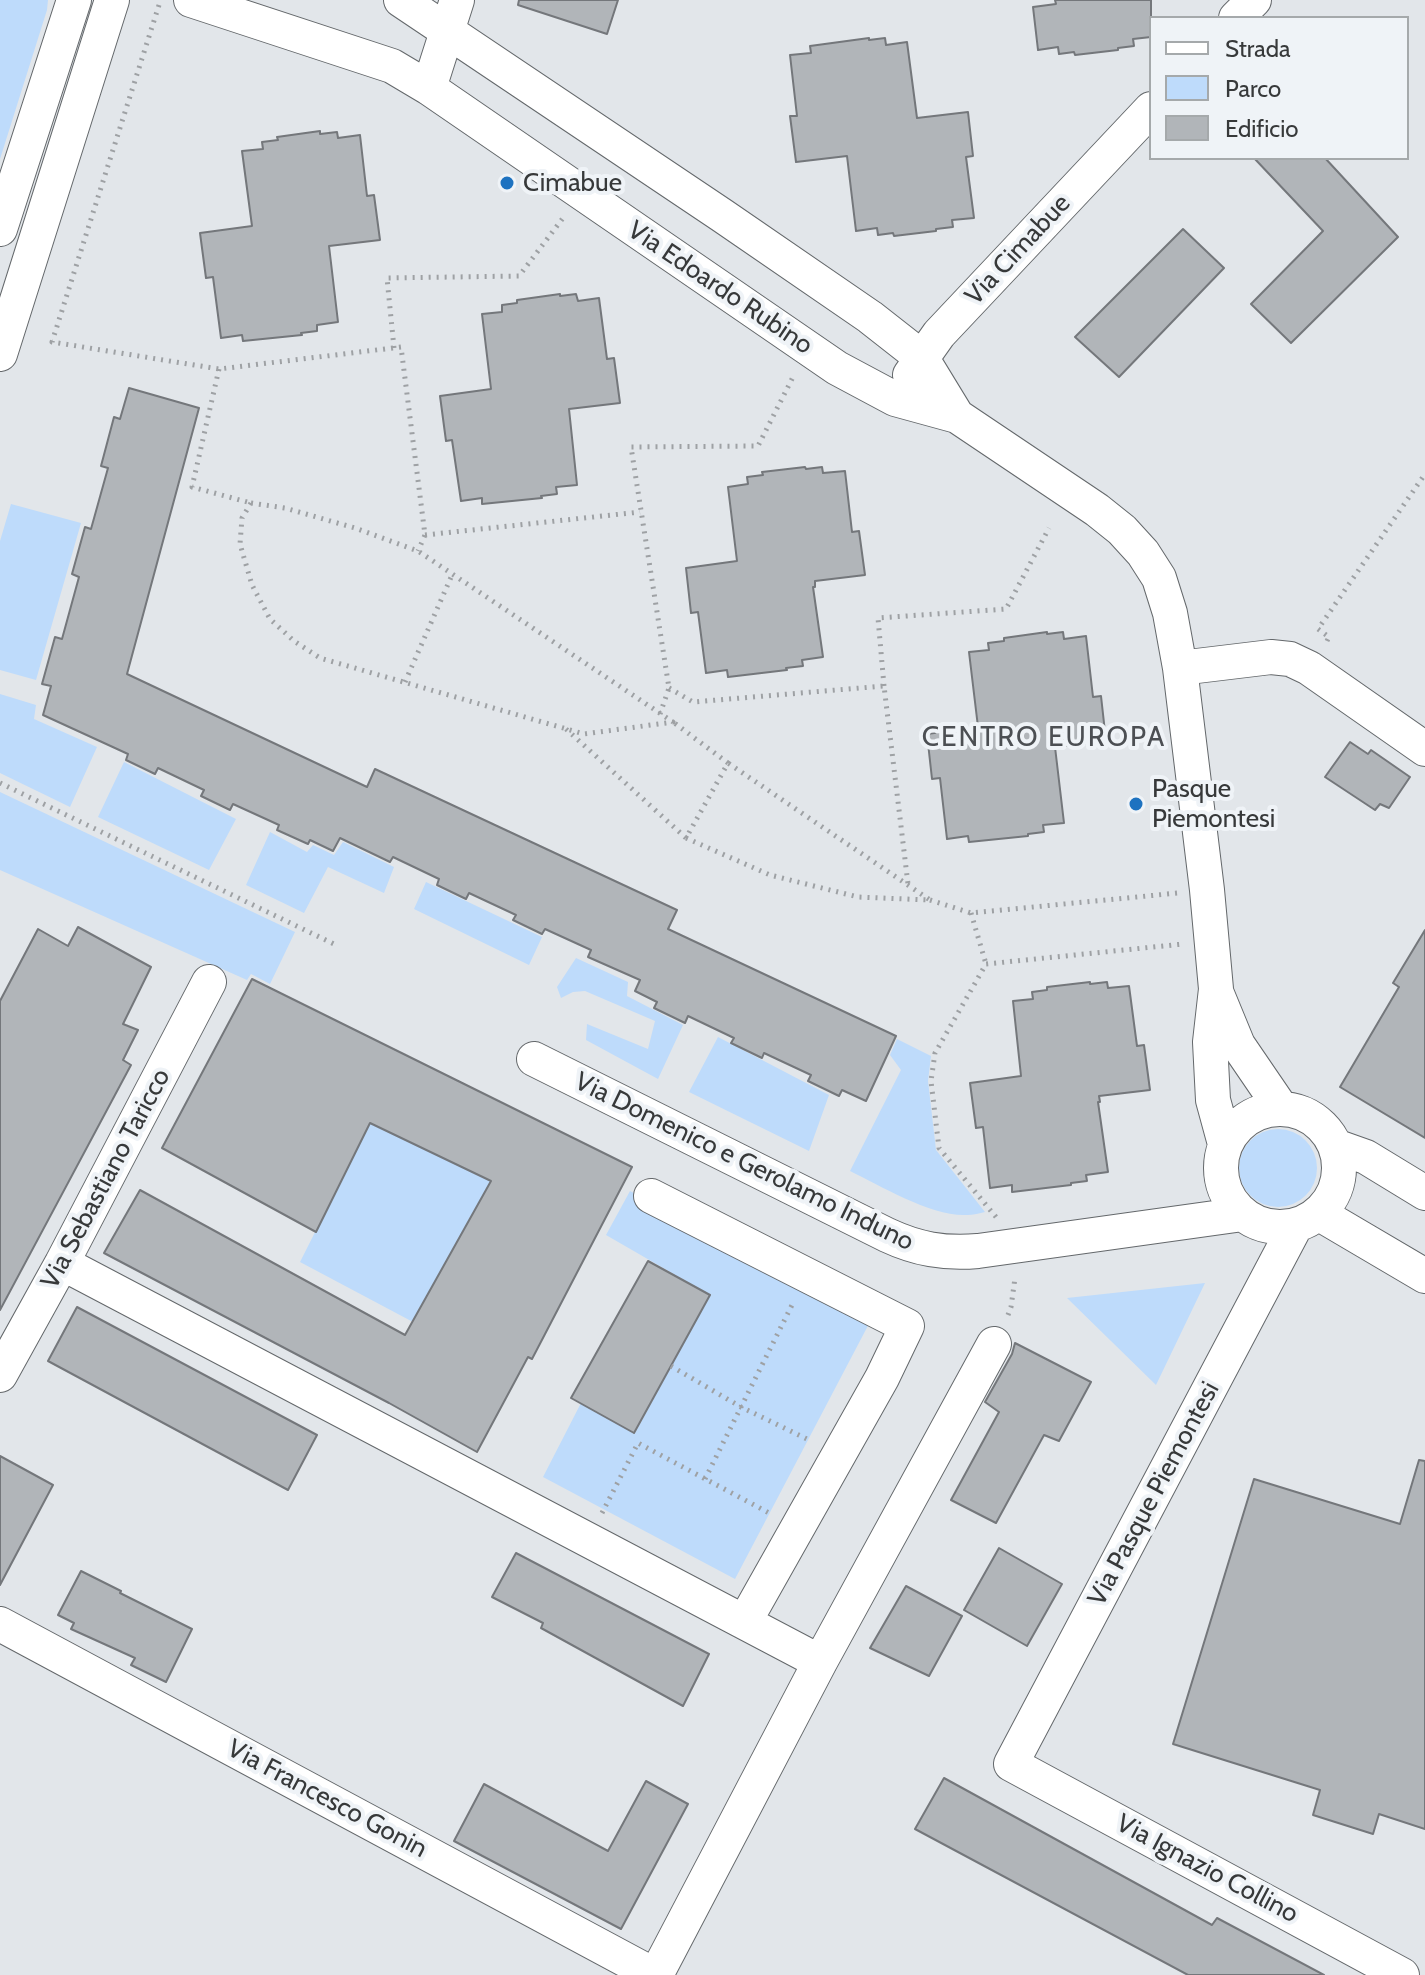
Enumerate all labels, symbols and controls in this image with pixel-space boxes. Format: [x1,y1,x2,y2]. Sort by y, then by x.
legend [1149,16,1409,160]
text: Strada [1225,34,1291,63]
text: Parco [1225,74,1281,103]
text: Edificio [1225,114,1299,143]
place label: Cimabue [523,167,622,199]
marker: Cimabue [498,174,516,192]
street label: Via Cimabue [959,188,1077,312]
street label: Via Edoardo Rubino [622,215,818,361]
district label: CENTRO EUROPA [922,721,1166,755]
place label: Pasque Piemontesi [1152,773,1275,834]
marker: Pasque Piemontesi [1127,795,1145,813]
street label: Via Sebastiano Taricco [35,1064,177,1294]
street label: Via Domenico e Gerolamo Induno [569,1066,919,1258]
street label: Via Pasque Piemontesi [1082,1377,1226,1611]
street label: Via Francesco Gonin [222,1733,432,1865]
street label: Via Ignazio Collino [1111,1808,1303,1930]

